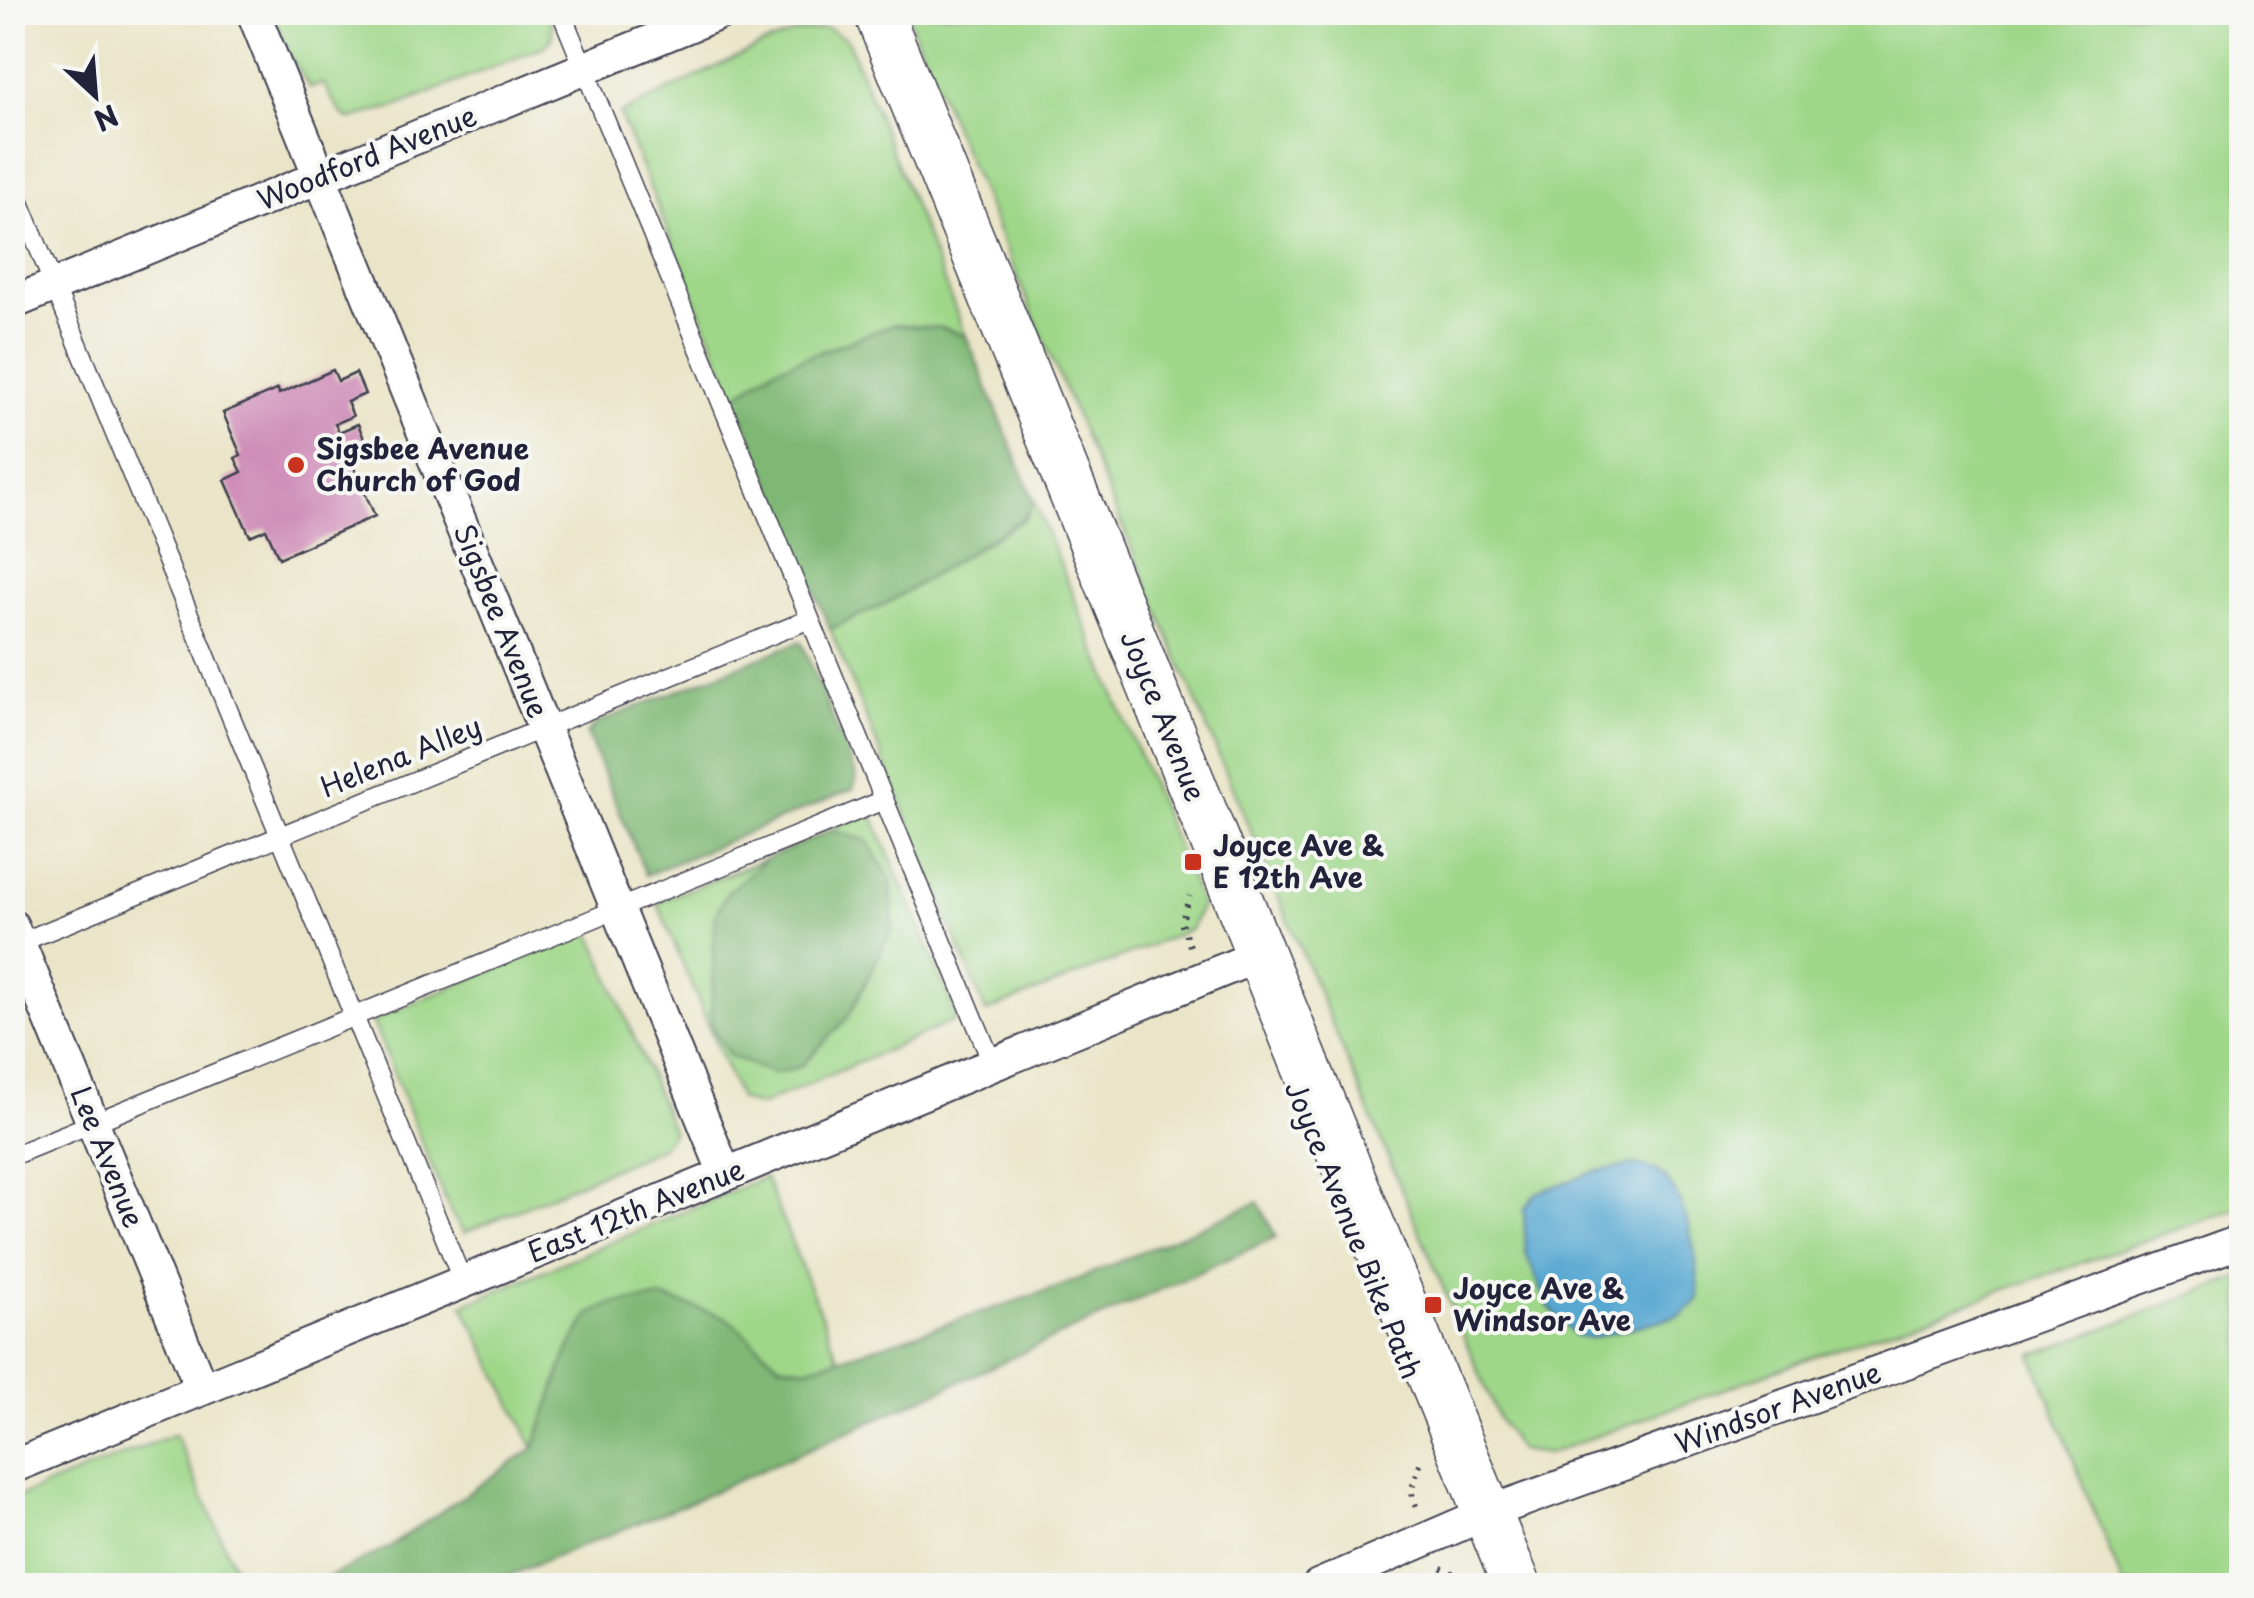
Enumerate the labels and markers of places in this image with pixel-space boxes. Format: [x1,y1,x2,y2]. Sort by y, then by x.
place label: Sigsbee Avenue Church of God [316,426,529,501]
marker: Sigsbee Avenue Church of God [285,454,307,476]
place label: Joyce Ave & E 12th Ave [1213,823,1384,898]
marker: Joyce Ave & E 12th Ave [1182,851,1204,873]
place label: Joyce Ave & Windsor Ave [1453,1266,1631,1341]
marker: Joyce Ave & Windsor Ave [1422,1294,1444,1316]

